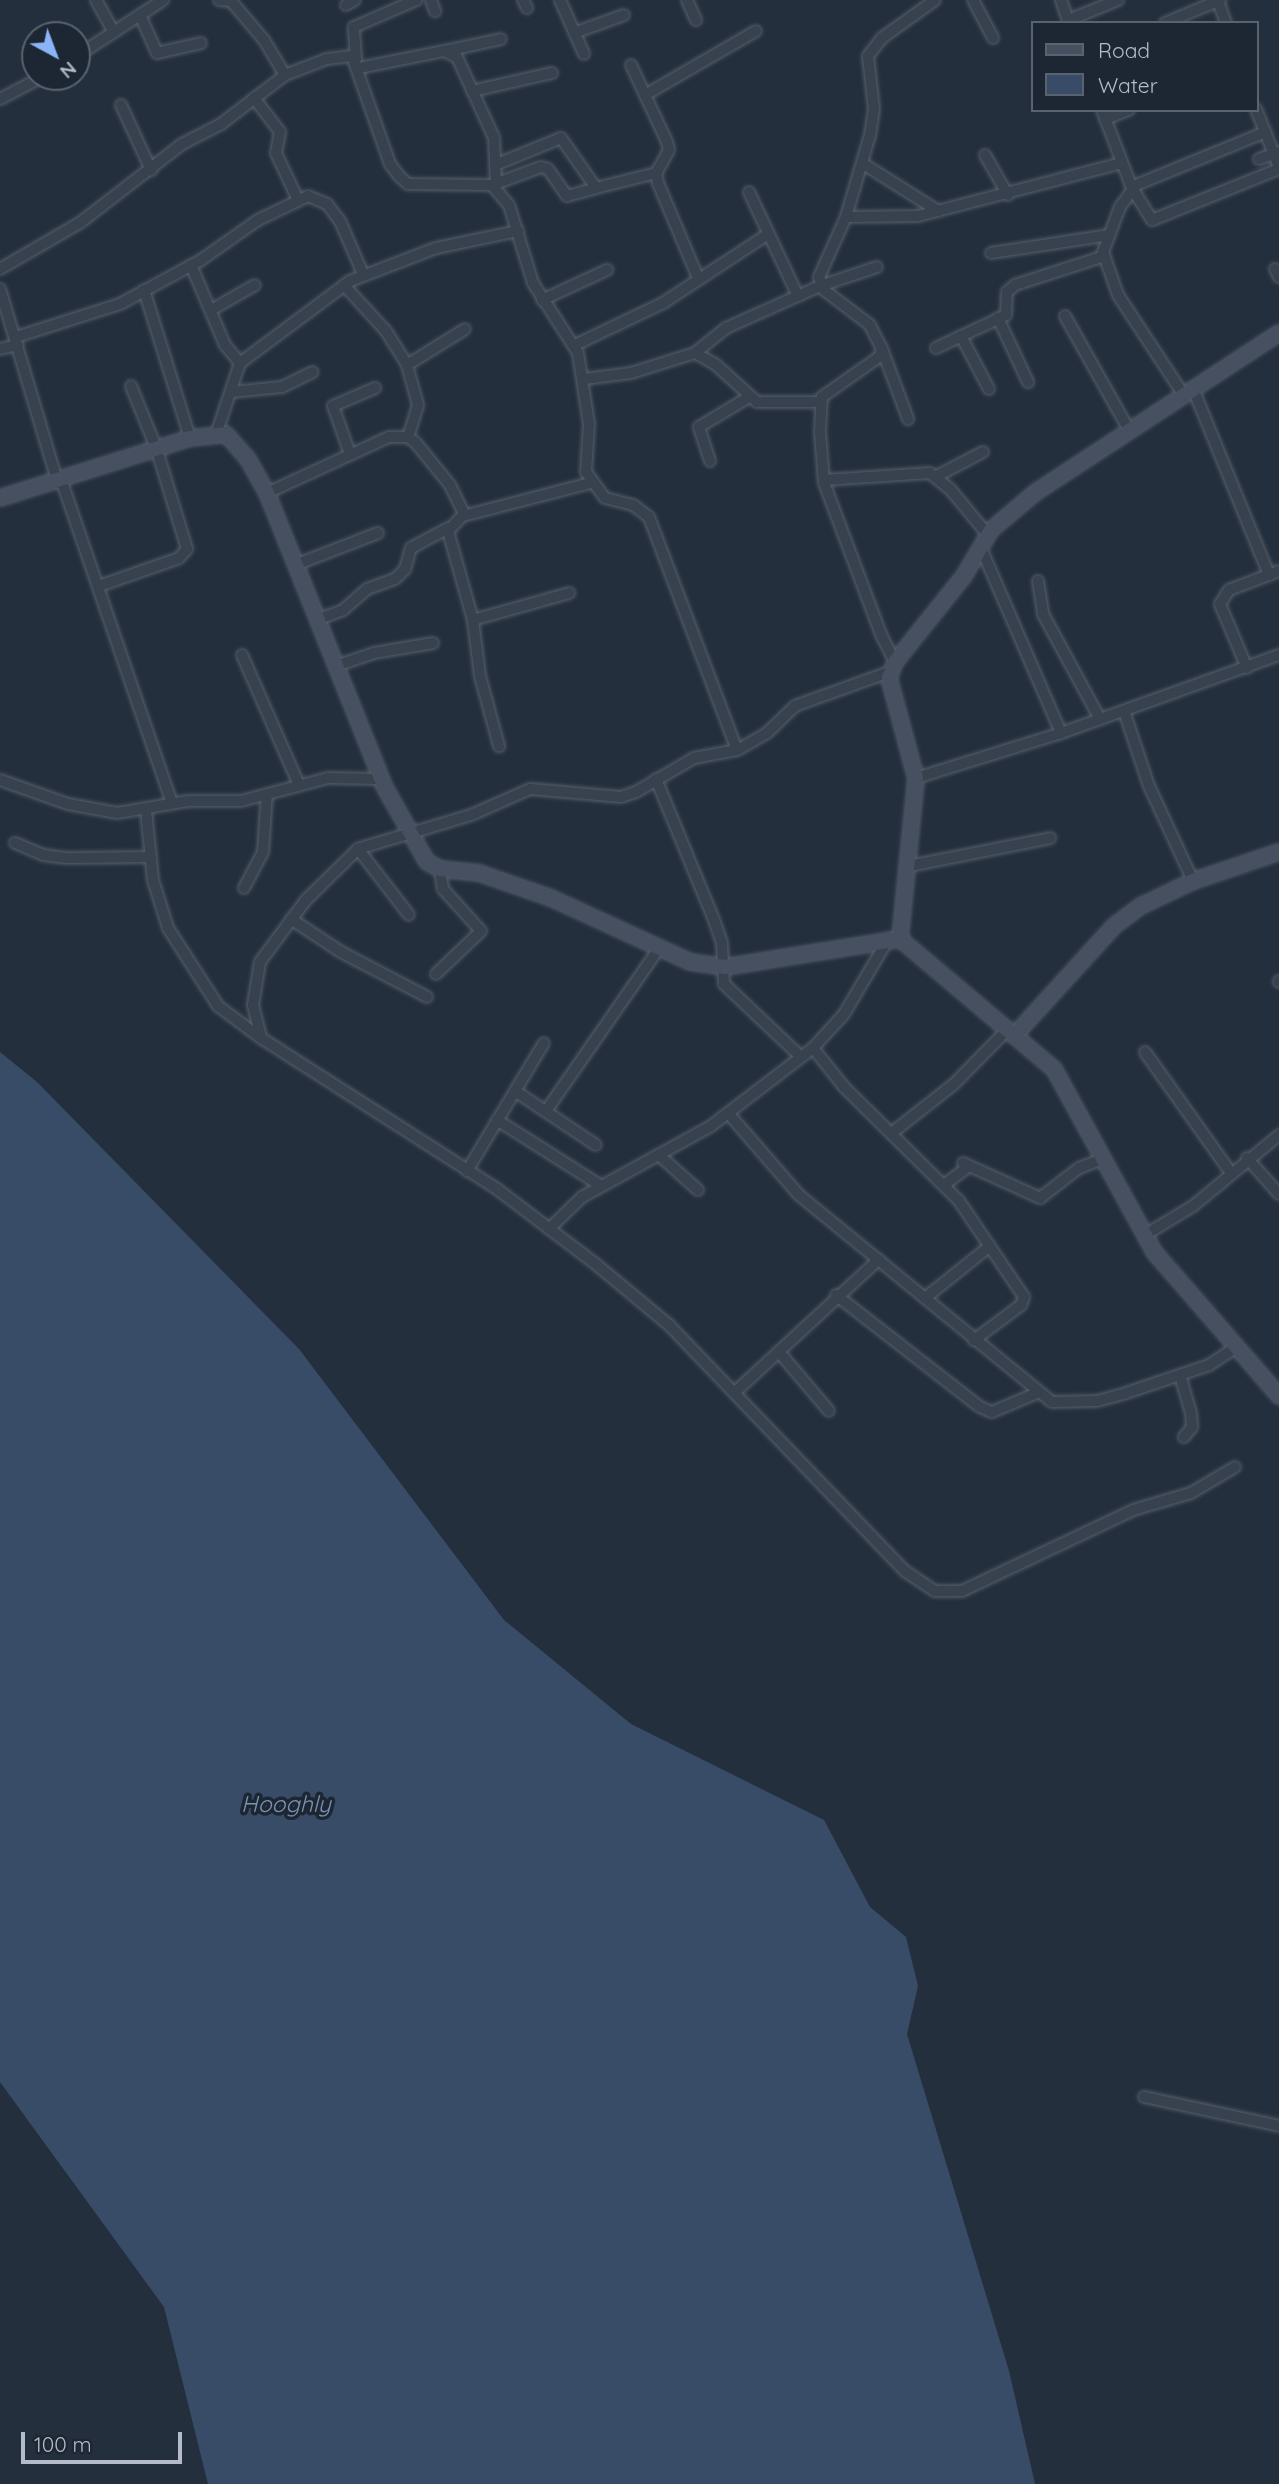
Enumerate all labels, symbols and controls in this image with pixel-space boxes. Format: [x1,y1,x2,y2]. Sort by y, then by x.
north arrow [21,21,91,91]
legend [1030,21,1258,112]
text: Road [1098,37,1150,63]
text: N [55,57,82,84]
text: Water [1098,72,1158,98]
water label: Hooghly [241,1790,331,1818]
scale bar [24,2418,186,2462]
text: 100 m [34,2431,92,2457]

